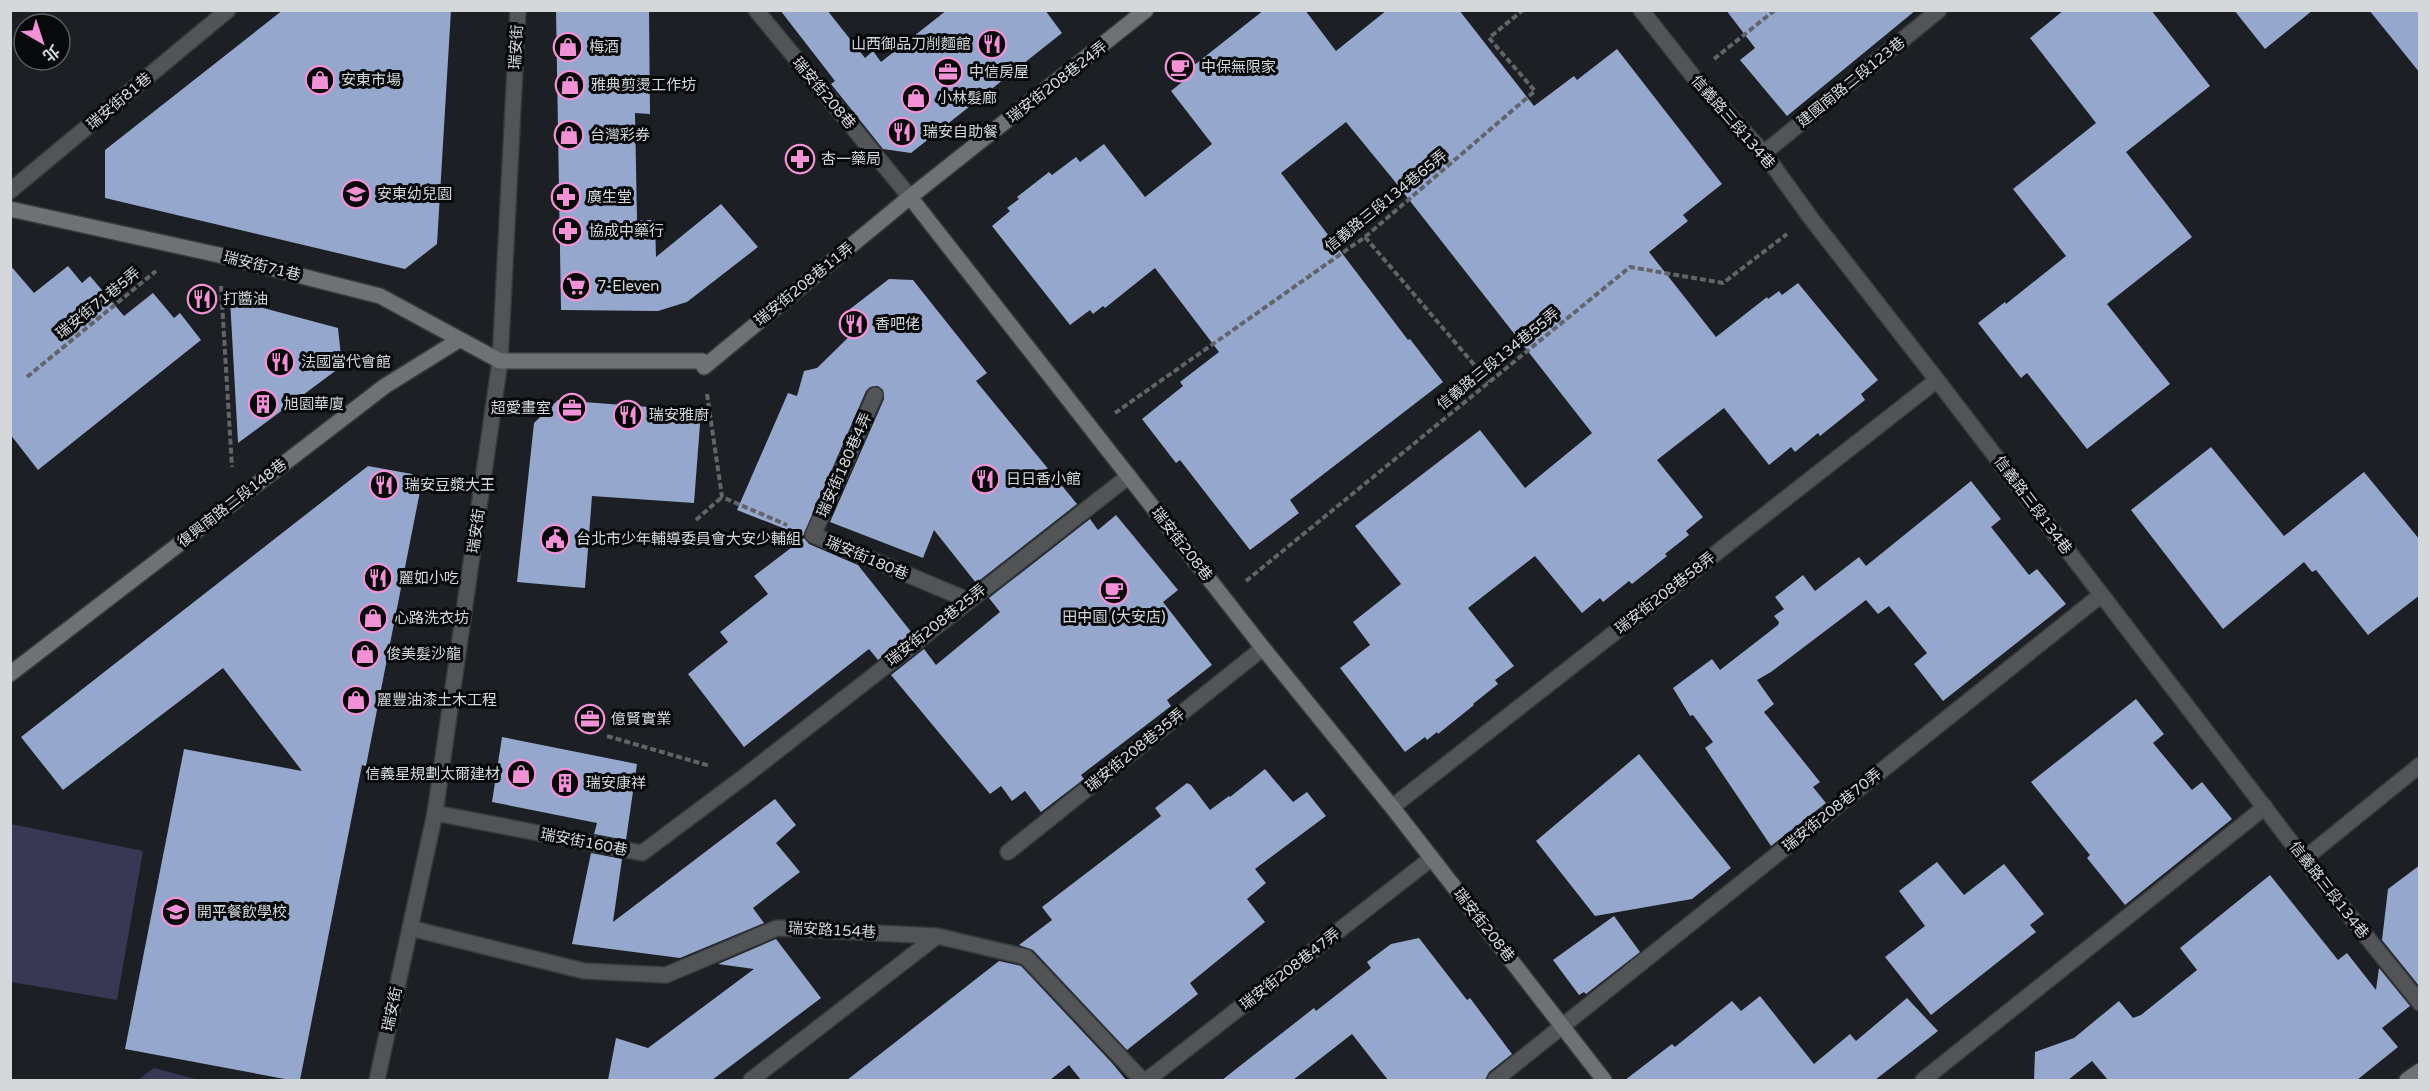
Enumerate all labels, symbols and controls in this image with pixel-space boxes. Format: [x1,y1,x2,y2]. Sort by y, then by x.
north arrow [12,12,72,72]
street label: 瑞安街 [506,24,526,70]
restaurant icon: 山西御品刀削麵館 [976,28,1008,60]
shop icon: 梅酒 [552,31,584,63]
street label: 建國南路二段123巷 [1794,33,1908,131]
place label: 山西御品刀削麵館 [851,35,971,53]
street label: 瑞安街208巷24弄 [1003,37,1111,127]
place label: 梅酒 [589,38,619,56]
text: 北 [38,40,63,66]
cafe icon: 中保無限家 [1164,51,1196,83]
street label: 瑞安街208巷 [789,53,859,133]
office icon: 中信房屋 [932,56,964,88]
place label: 中保無限家 [1201,58,1276,76]
place label: 中信房屋 [969,63,1029,81]
shop icon: 安東市場 [304,64,336,96]
street label: 瑞安街81巷 [83,69,155,133]
shop icon: 雅典剪燙工作坊 [554,69,586,101]
place label: 安東市場 [341,71,401,89]
street label: 信義路三段134巷 [1687,71,1779,173]
place label: 雅典剪燙工作坊 [591,76,696,94]
shop icon: 小林髮廊 [900,82,932,114]
place label: 小林髮廊 [937,89,997,107]
restaurant icon: 瑞安自助餐 [886,116,918,148]
shop icon: 台灣彩券 [553,119,585,151]
place label: 瑞安自助餐 [923,123,998,141]
place label: 台灣彩券 [590,126,650,144]
pharmacy icon: 杏一藥局 [784,143,816,175]
street label: 信義路三段134巷65弄 [1321,146,1451,256]
place label: 杏一藥局 [821,150,881,168]
school or university icon: 安東幼兒園 [340,178,372,210]
pharmacy icon: 廣生堂 [550,181,582,213]
place label: 安東幼兒園 [377,185,452,203]
place label: 廣生堂 [587,188,632,206]
pharmacy icon: 協成中藥行 [552,215,584,247]
place label: 協成中藥行 [589,222,664,240]
street label: 瑞安街208巷11弄 [751,239,857,329]
street label: 瑞安街71巷 [222,248,302,284]
street label: 瑞安街71巷5弄 [52,264,144,342]
supermarket icon: 7-Eleven [560,270,592,302]
place label: 7-Eleven [597,277,659,295]
restaurant icon: 打醬油 [186,283,218,315]
place label: 打醬油 [223,290,268,308]
street label: 信義路三段134巷55弄 [1433,304,1563,414]
restaurant icon: 香吧佬 [838,308,870,340]
place label: 香吧佬 [875,315,920,333]
restaurant icon: 法國當代會館 [264,346,296,378]
place label: 法國當代會館 [301,353,391,371]
building icon: 旭園華廈 [247,388,279,420]
office icon: 超愛畫室 [556,392,588,424]
place label: 旭園華廈 [284,395,344,413]
place label: 超愛畫室 [491,399,551,417]
restaurant icon: 瑞安雅廚 [612,399,644,431]
place label: 瑞安雅廚 [649,406,709,424]
street label: 瑞安街180巷4弄 [813,410,875,520]
street label: 信義路三段134巷 [1990,452,2076,558]
street label: 復興南路二段148巷 [174,455,290,551]
restaurant icon: 日日香小館 [969,463,1001,495]
restaurant icon: 瑞安豆漿大王 [368,469,400,501]
place label: 日日香小館 [1006,470,1081,488]
place label: 瑞安豆漿大王 [405,476,495,494]
street label: 瑞安街208巷 [1148,504,1216,584]
street label: 瑞安街 [464,507,488,555]
public building icon: 台北市少年輔導委員會大安少輔組 [539,523,571,555]
place label: 台北市少年輔導委員會大安少輔組 [576,530,801,548]
street label: 瑞安街180巷 [823,532,911,584]
street label: 瑞安街208巷58弄 [1611,548,1719,638]
restaurant icon: 麗如小吃 [362,562,394,594]
place label: 麗如小吃 [399,569,459,587]
cafe icon: 田中園 (大安店) [1098,574,1130,606]
street label: 瑞安街208巷25弄 [882,580,990,670]
shop icon: 心路洗衣坊 [357,602,389,634]
place label: 田中園 (大安店) [1062,608,1166,626]
place label: 心路洗衣坊 [394,609,469,627]
shop icon: 俊美髮沙龍 [349,638,381,670]
place label: 俊美髮沙龍 [386,645,461,663]
shop icon: 麗豐油漆土木工程 [340,684,372,716]
place label: 麗豐油漆土木工程 [377,691,497,709]
office icon: 億賢實業 [574,703,606,735]
street label: 瑞安街208巷35弄 [1082,705,1188,795]
place label: 億賢實業 [611,710,671,728]
shop icon: 信義星規劃太爾建材 [505,758,537,790]
place label: 信義星規劃太爾建材 [365,765,500,783]
street label: 瑞安街208巷70弄 [1779,765,1885,855]
building icon: 瑞安康祥 [549,767,581,799]
place label: 瑞安康祥 [586,774,646,792]
street label: 瑞安街160巷 [539,825,629,859]
street label: 信義路三段134巷 [2286,838,2372,942]
street label: 瑞安街208巷 [1450,885,1518,965]
school or university icon: 開平餐飲學校 [160,896,192,928]
place label: 開平餐飲學校 [197,903,287,921]
street label: 瑞安路154巷 [787,919,877,941]
street label: 瑞安街208巷47弄 [1236,924,1344,1014]
street label: 瑞安街 [379,985,405,1033]

